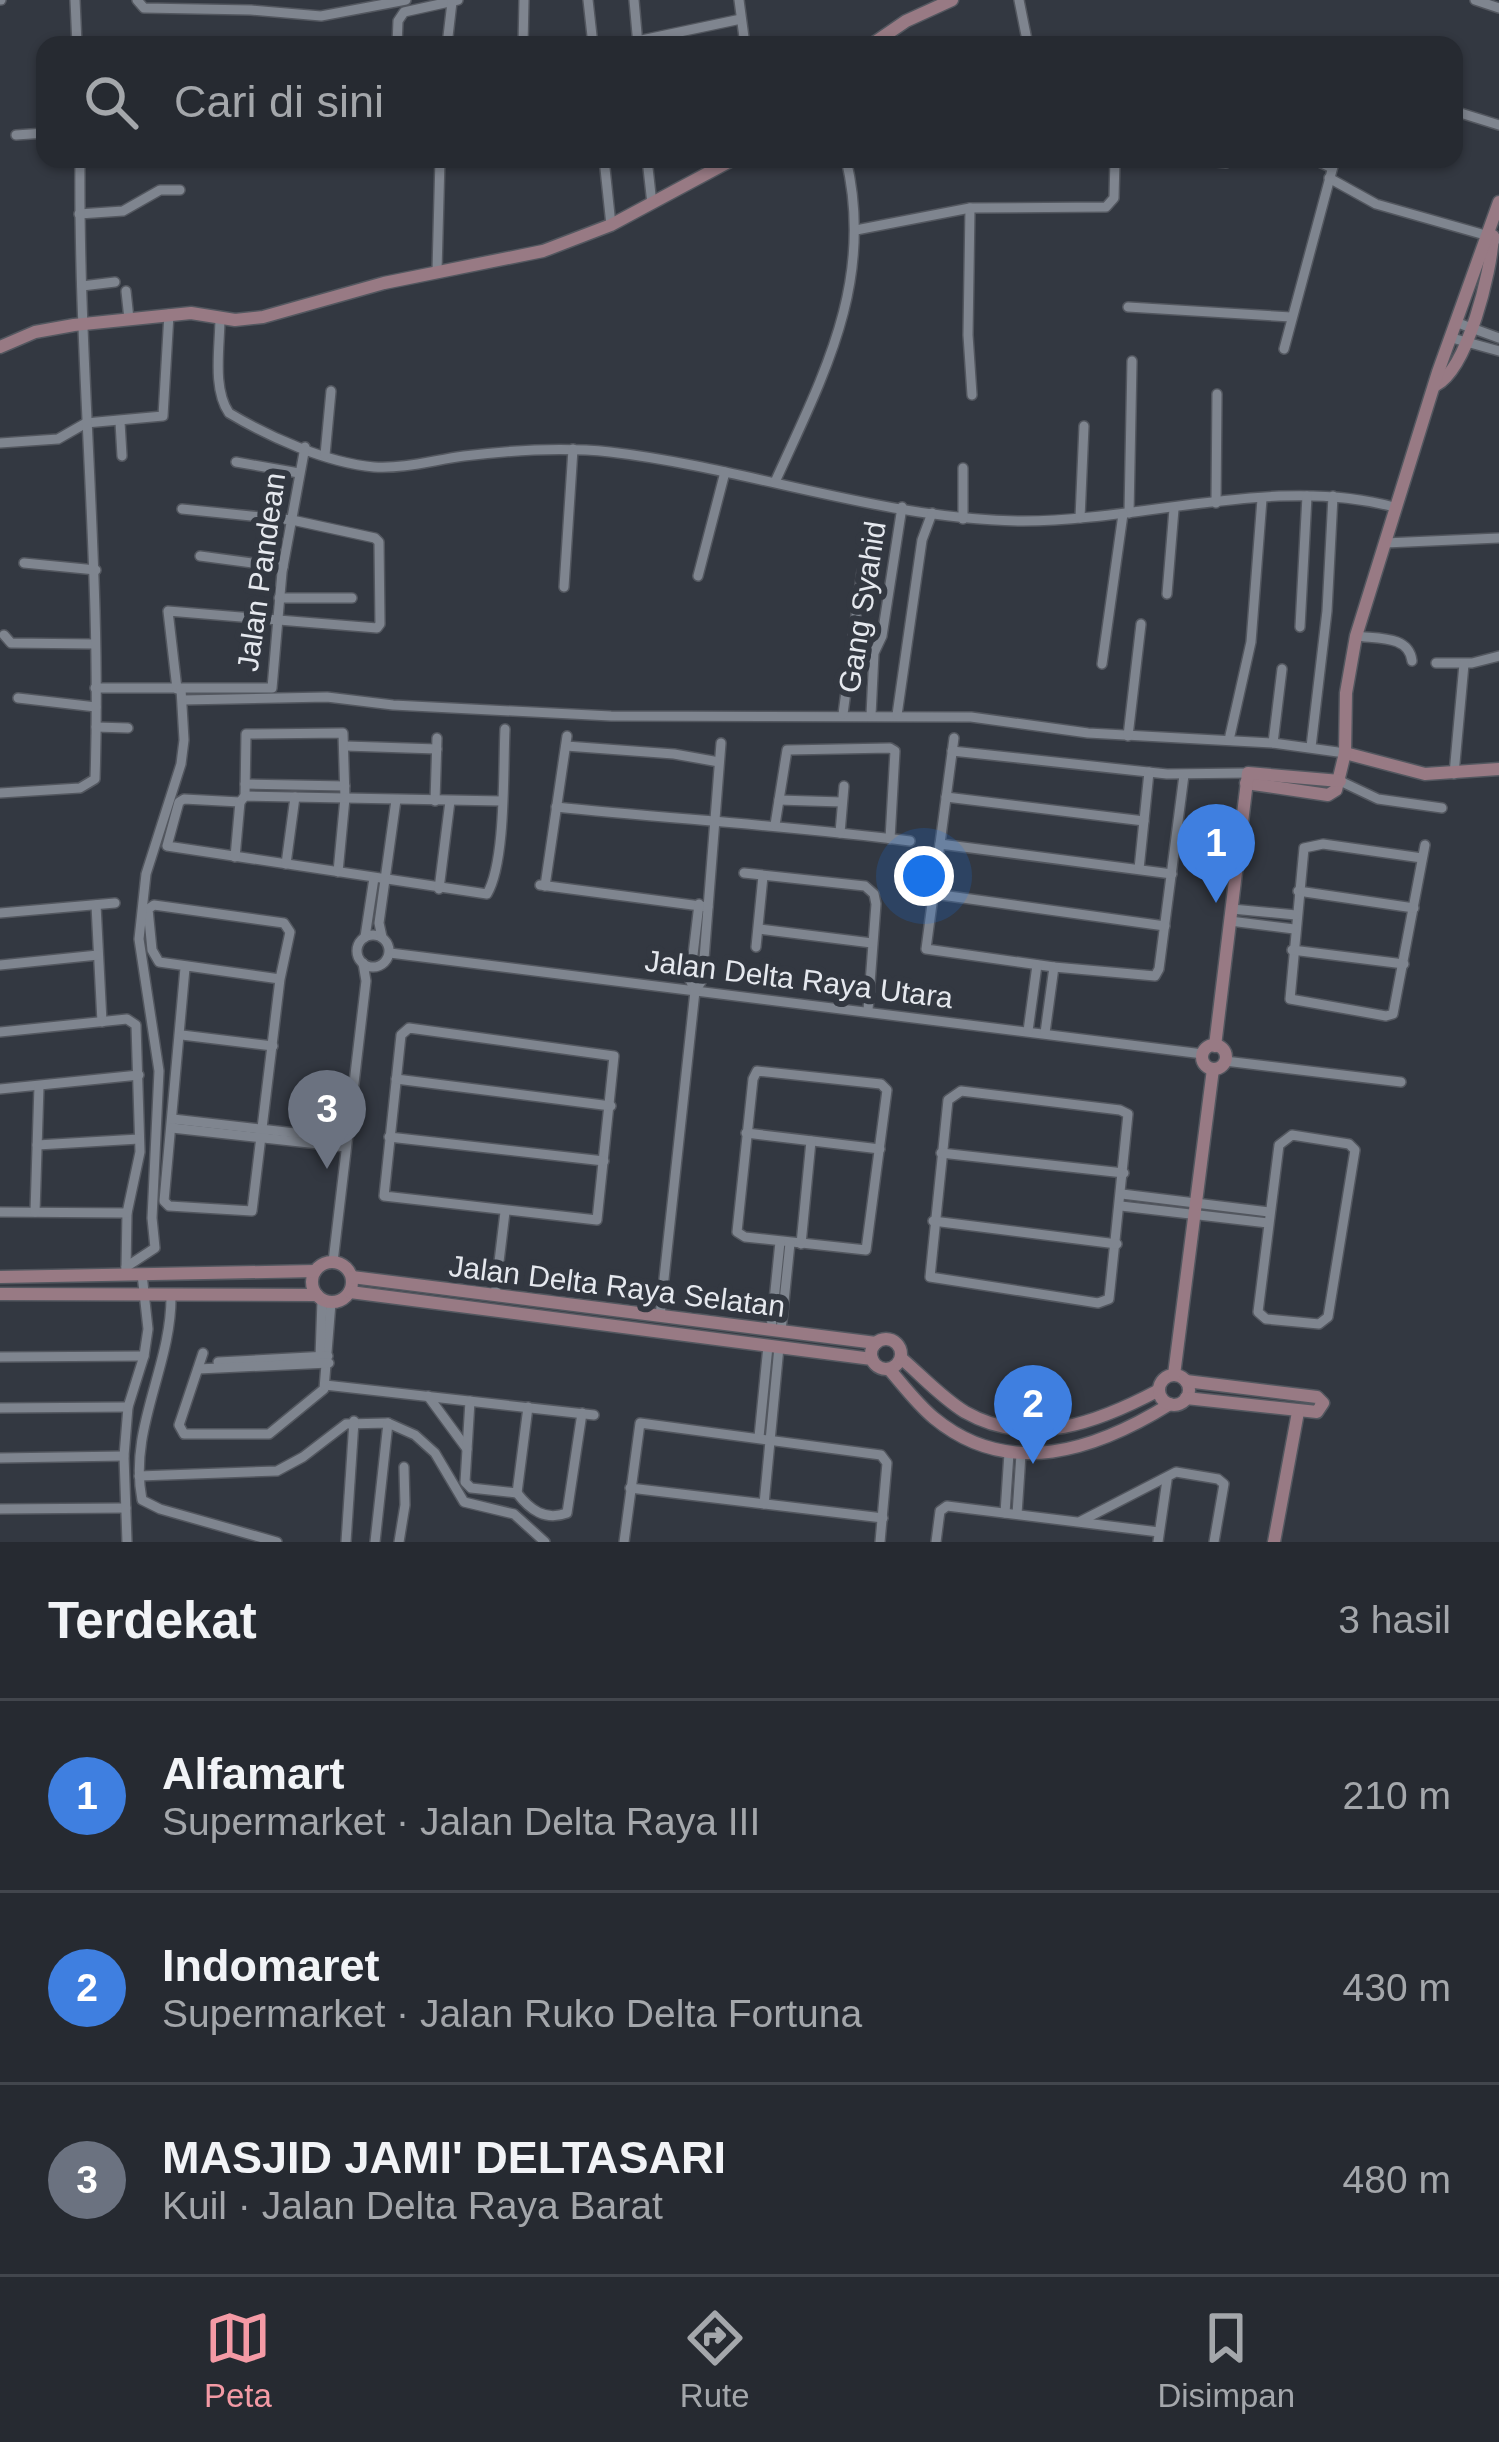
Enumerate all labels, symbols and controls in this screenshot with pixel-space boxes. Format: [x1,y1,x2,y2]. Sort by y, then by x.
search box [36,36,1463,168]
icon: search [78,69,144,135]
text: Cari di sini [174,76,384,127]
street label: Jalan Pandean [231,471,291,673]
street label: Gang Syahid [832,519,892,695]
pin: 1 [1177,804,1255,903]
your location [894,846,954,906]
street label: Jalan Delta Raya Utara [643,944,955,1014]
pin: 3 [288,1070,366,1169]
street label: Jalan Delta Raya Selatan [447,1249,787,1323]
pin: 2 [994,1365,1072,1464]
text: Terdekat [48,1592,257,1649]
text: 3 hasil [1338,1598,1451,1641]
text: Alfamart [162,1748,345,1799]
text: 1 [76,1774,98,1817]
text: 210 m [1343,1774,1451,1817]
text: Supermarket · Jalan Delta Raya III [162,1800,760,1843]
text: Indomaret [162,1940,380,1991]
text: 2 [76,1966,98,2009]
text: 430 m [1343,1966,1451,2009]
text: Supermarket · Jalan Ruko Delta Fortuna [162,1992,862,2035]
text: MASJID JAMI' DELTASARI [162,2132,726,2183]
text: 3 [76,2158,98,2201]
text: 480 m [1343,2158,1451,2201]
text: Kuil · Jalan Delta Raya Barat [162,2184,663,2227]
tab: Peta [204,2305,272,2415]
tab: Rute [680,2305,750,2415]
tab: Disimpan [1157,2305,1295,2415]

